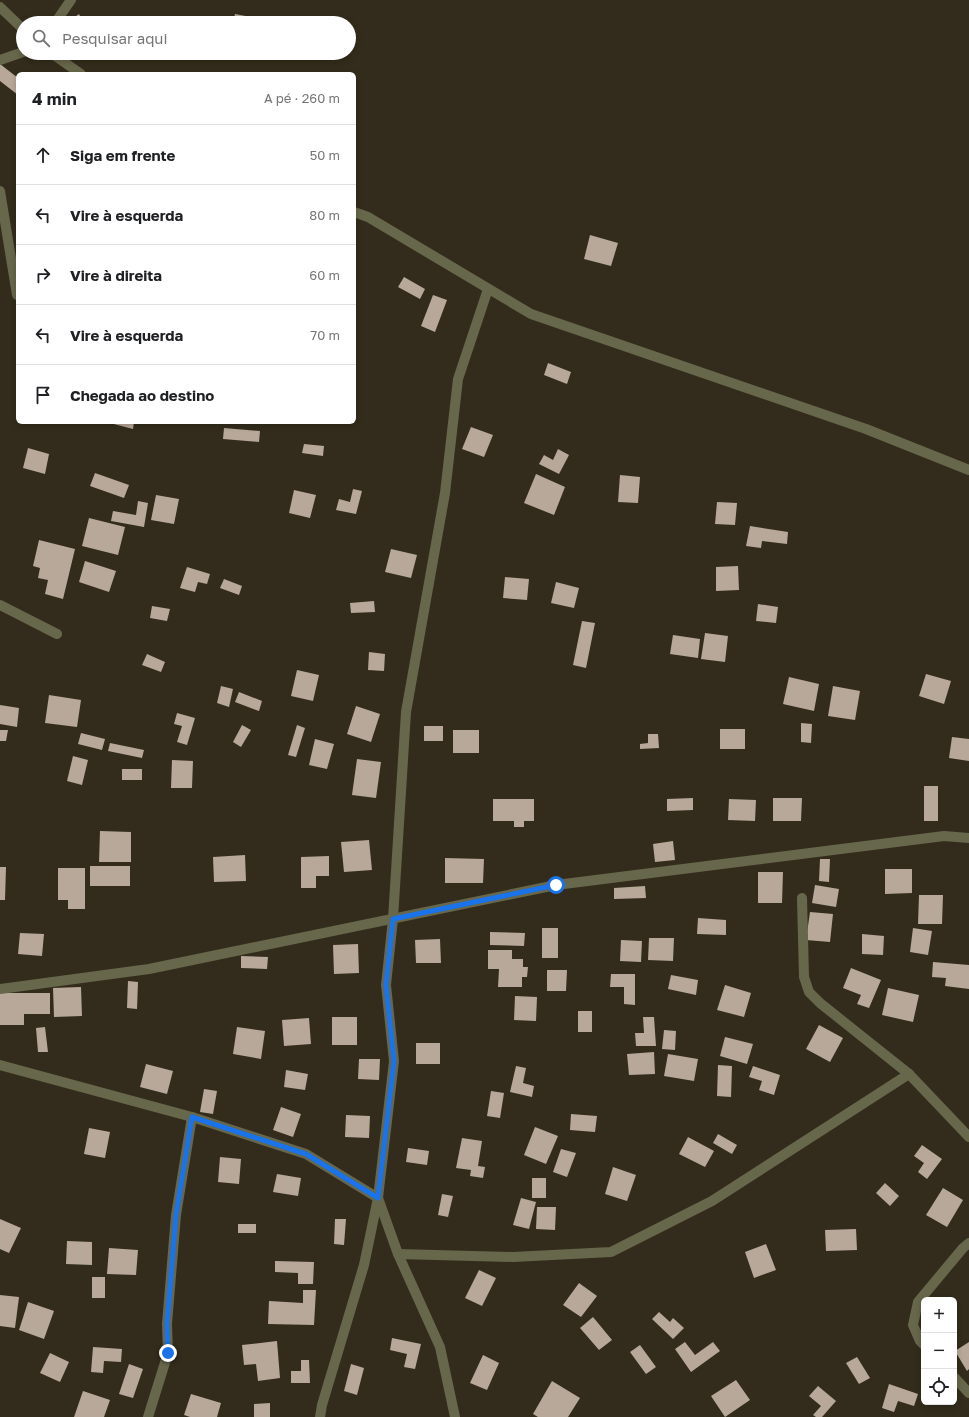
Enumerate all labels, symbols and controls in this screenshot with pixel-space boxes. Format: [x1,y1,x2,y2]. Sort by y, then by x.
search box [16,16,356,60]
icon: search [30,27,52,49]
text: Pesquisar aqui [62,29,167,47]
text: 4 min [32,88,77,109]
text: A pé · 260 m [264,90,340,106]
icon: ahead [32,144,54,166]
text: Siga em frente [70,146,175,164]
text: 50 m [310,147,340,163]
icon: left [32,204,54,226]
text: Vire à esquerda [70,206,183,224]
text: 80 m [309,207,340,223]
icon: right [32,264,54,286]
text: Vire à direita [70,266,162,284]
text: 60 m [309,267,340,283]
icon: left [32,324,54,346]
text: Vire à esquerda [70,326,183,344]
text: 70 m [310,327,340,343]
icon: arrive [32,384,54,406]
text: Chegada ao destino [70,386,214,404]
route start [547,876,565,894]
map controls [921,1297,957,1405]
button: + [921,1297,957,1333]
button: − [921,1333,957,1369]
route end [159,1344,177,1362]
button: locate [921,1369,957,1405]

